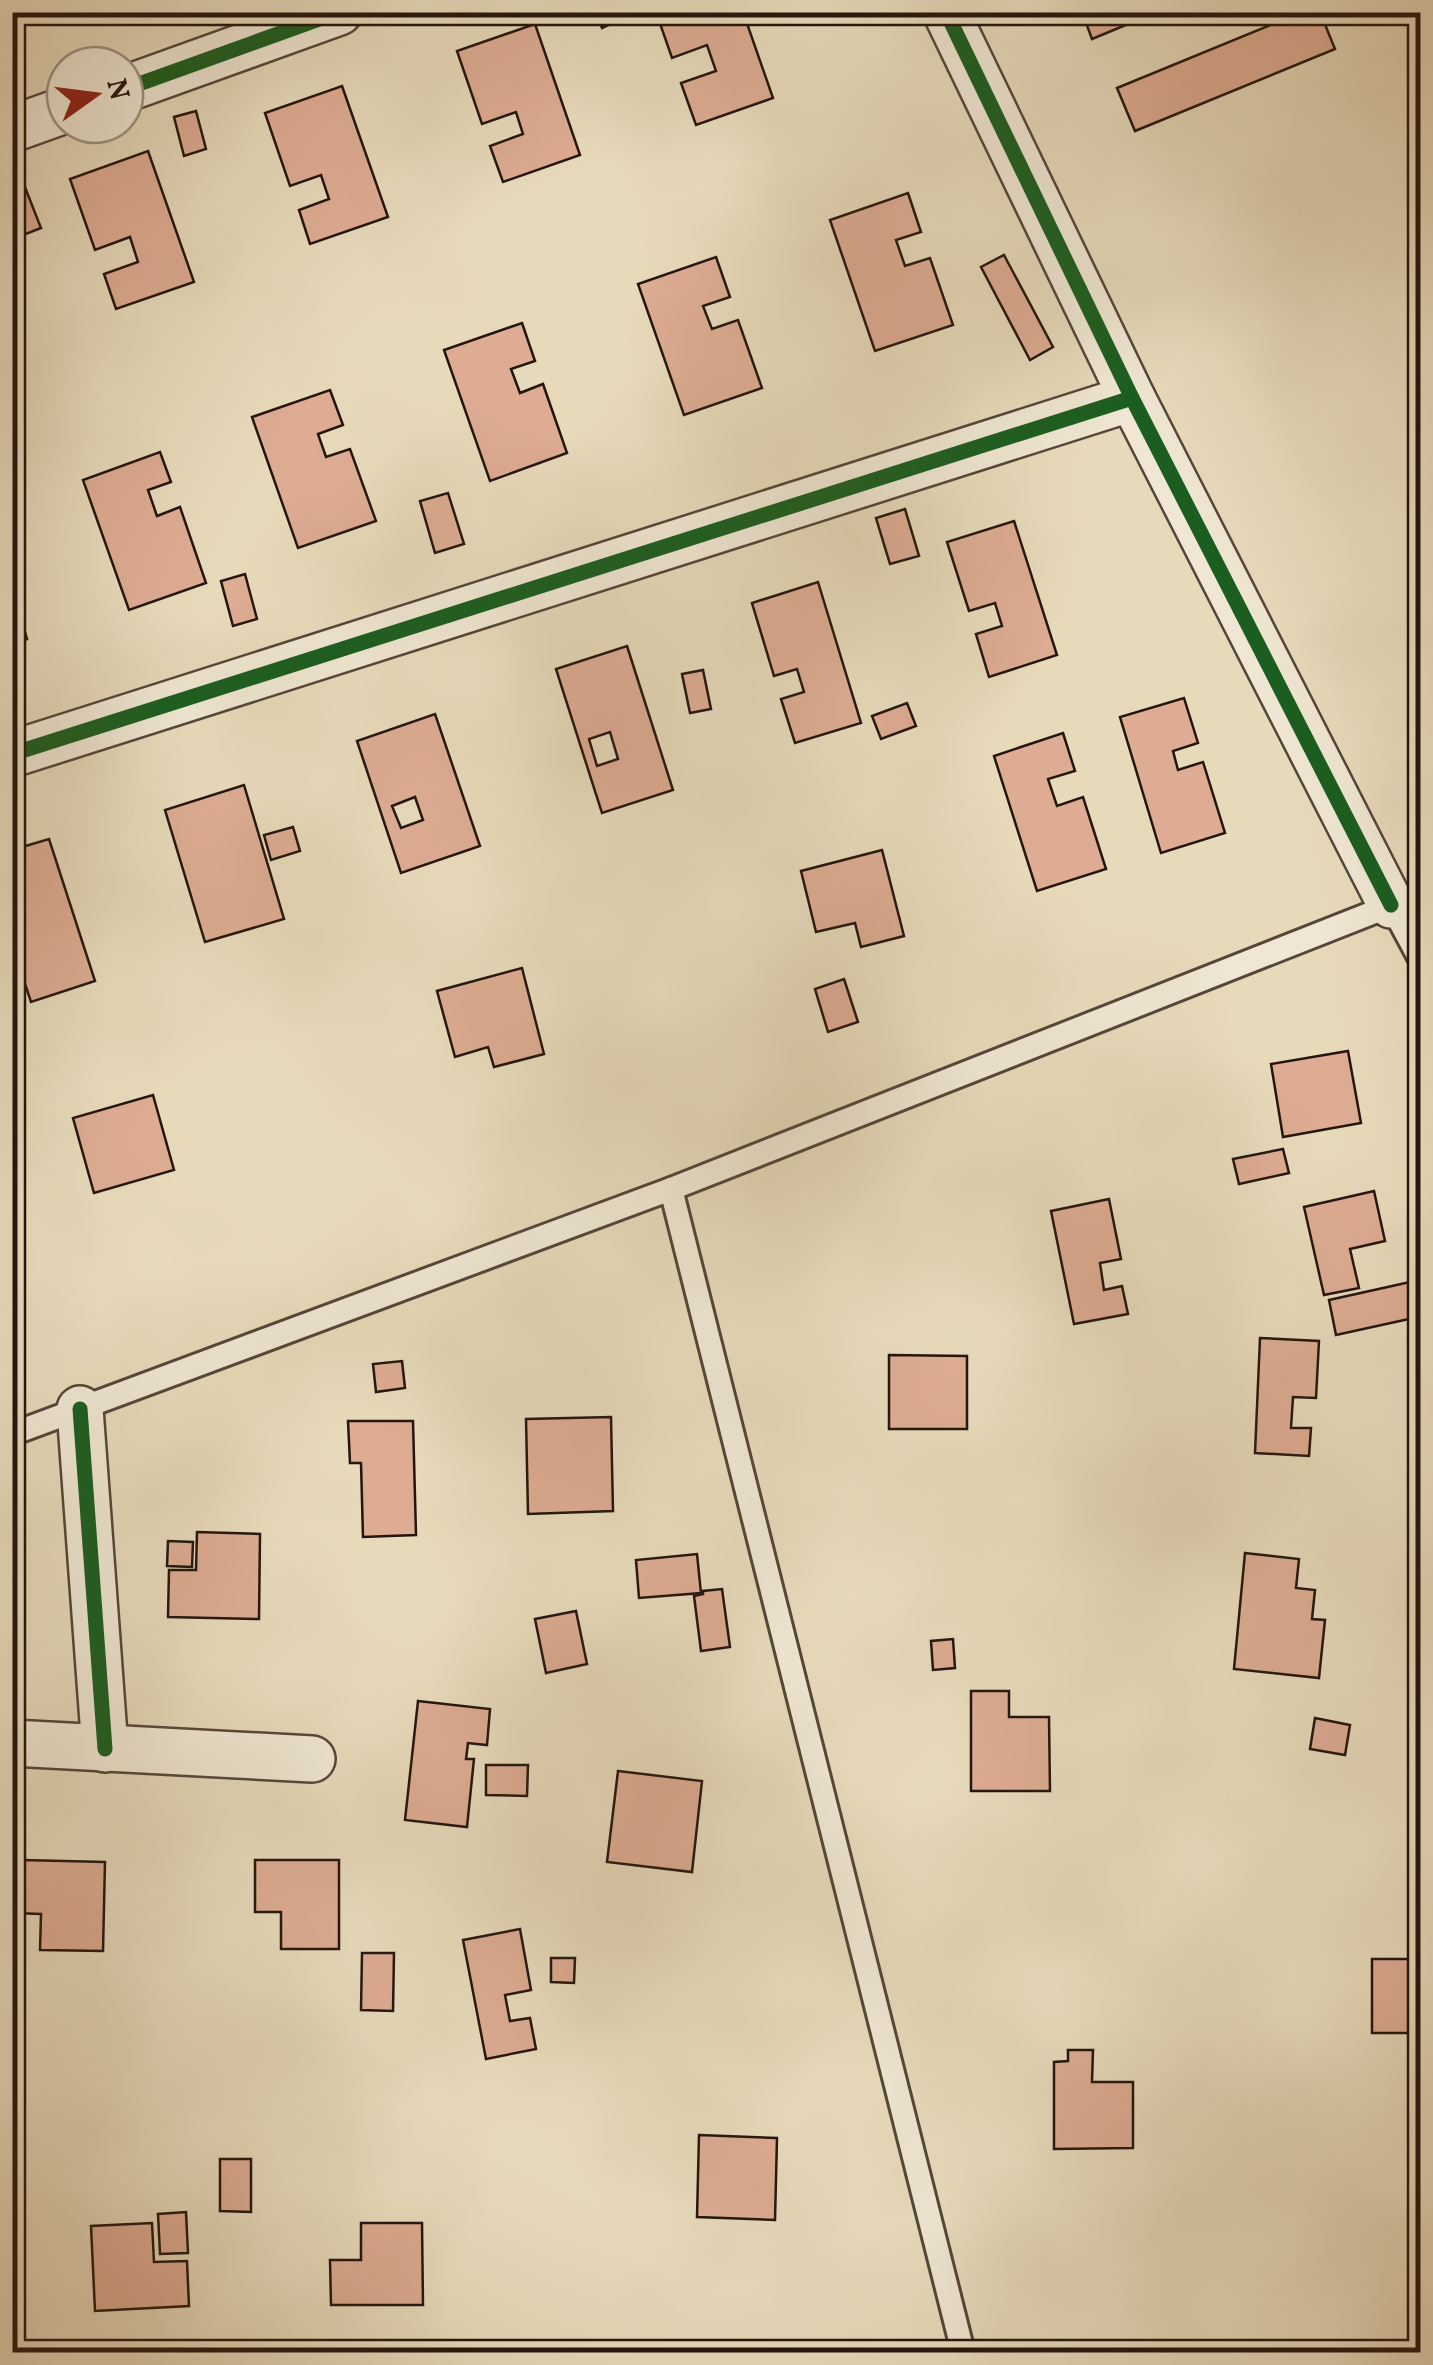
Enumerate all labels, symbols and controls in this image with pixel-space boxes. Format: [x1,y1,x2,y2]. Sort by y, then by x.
north arrow [45,45,145,145]
text: N [95,75,138,104]

